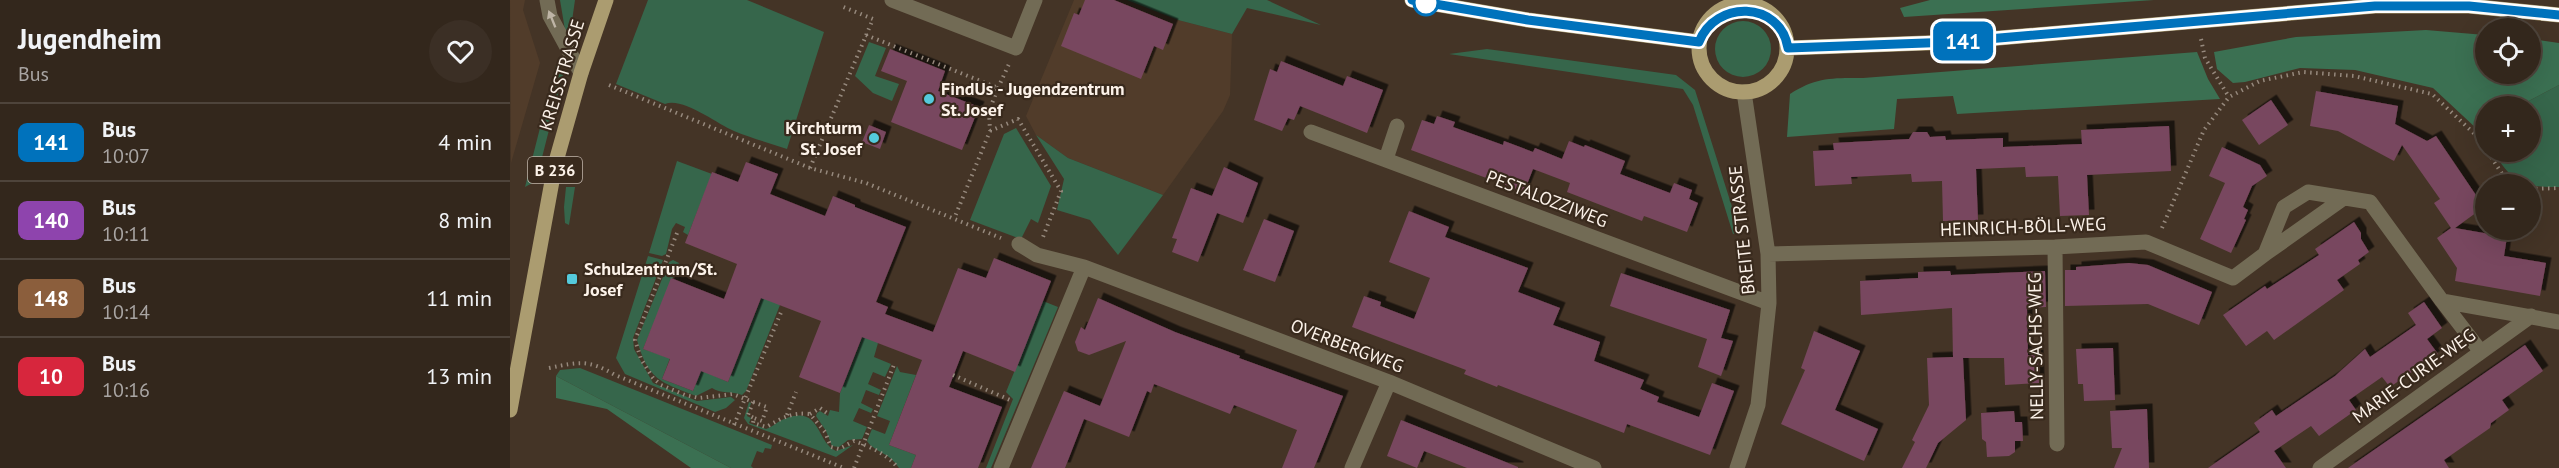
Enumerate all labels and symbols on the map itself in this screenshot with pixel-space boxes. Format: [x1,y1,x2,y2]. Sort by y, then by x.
unlabelled marker [1413,0,1439,16]
one-way arrow [547,9,557,27]
street label: KREISSTRASSE [534,16,589,133]
line badge: 141 [1928,22,1998,60]
place label: FindUs - Jugendzentrum St. Josef [941,77,1125,121]
marker: FindUs - Jugendzentrum St. Josef [922,92,936,106]
place label: Kirchturm St. Josef [785,116,863,160]
marker: Kirchturm St. Josef [867,131,881,145]
road number: B 236 [528,157,582,183]
street label: BREITE STRASSE [1723,164,1760,296]
street label: PESTALOZZIWEG [1483,165,1611,232]
street label: HEINRICH-BÖLL-WEG [1940,212,2106,241]
place label: Schulzentrum/St. Josef [583,257,718,301]
marker: Schulzentrum/St. Josef [565,272,579,286]
street label: NELLY-SACHS-WEG [2023,272,2048,420]
street label: OVERBERGWEG [1287,313,1407,378]
street label: MARIE-CURIE-WEG [2348,323,2480,428]

